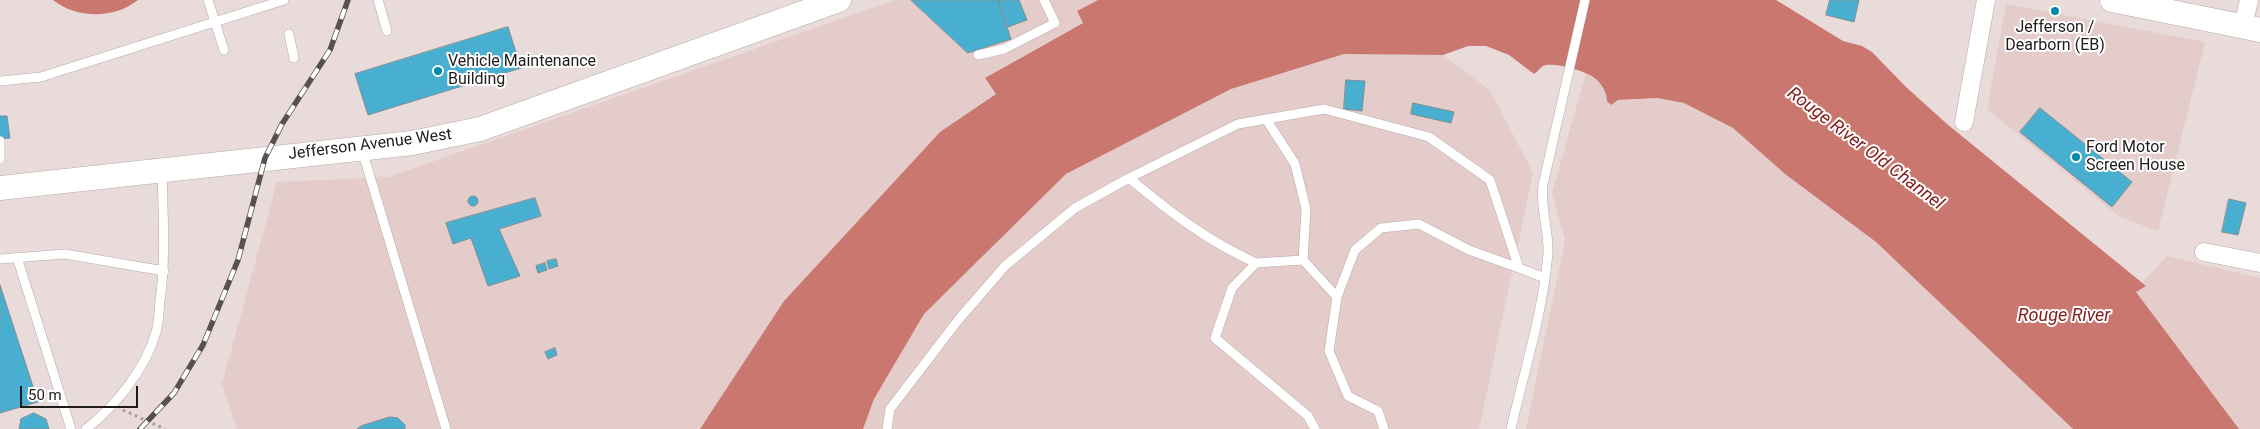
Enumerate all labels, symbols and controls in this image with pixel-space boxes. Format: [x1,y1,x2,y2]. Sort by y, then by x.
marker: Jefferson / Dearborn (EB) [2049,5,2061,17]
place label: Jefferson / Dearborn (EB) [2005,18,2105,56]
place label: Vehicle Maintenance Building [448,52,596,90]
marker: Vehicle Maintenance Building [432,65,444,77]
water label: Rouge River Old Channel [1782,83,1948,215]
street label: Jefferson Avenue West [287,125,453,165]
place label: Ford Motor Screen House [2086,138,2185,176]
marker: Ford Motor Screen House [2070,151,2082,163]
water label: Rouge River [2018,305,2110,327]
scale bar [22,376,140,408]
text: 50 m [28,386,62,404]

